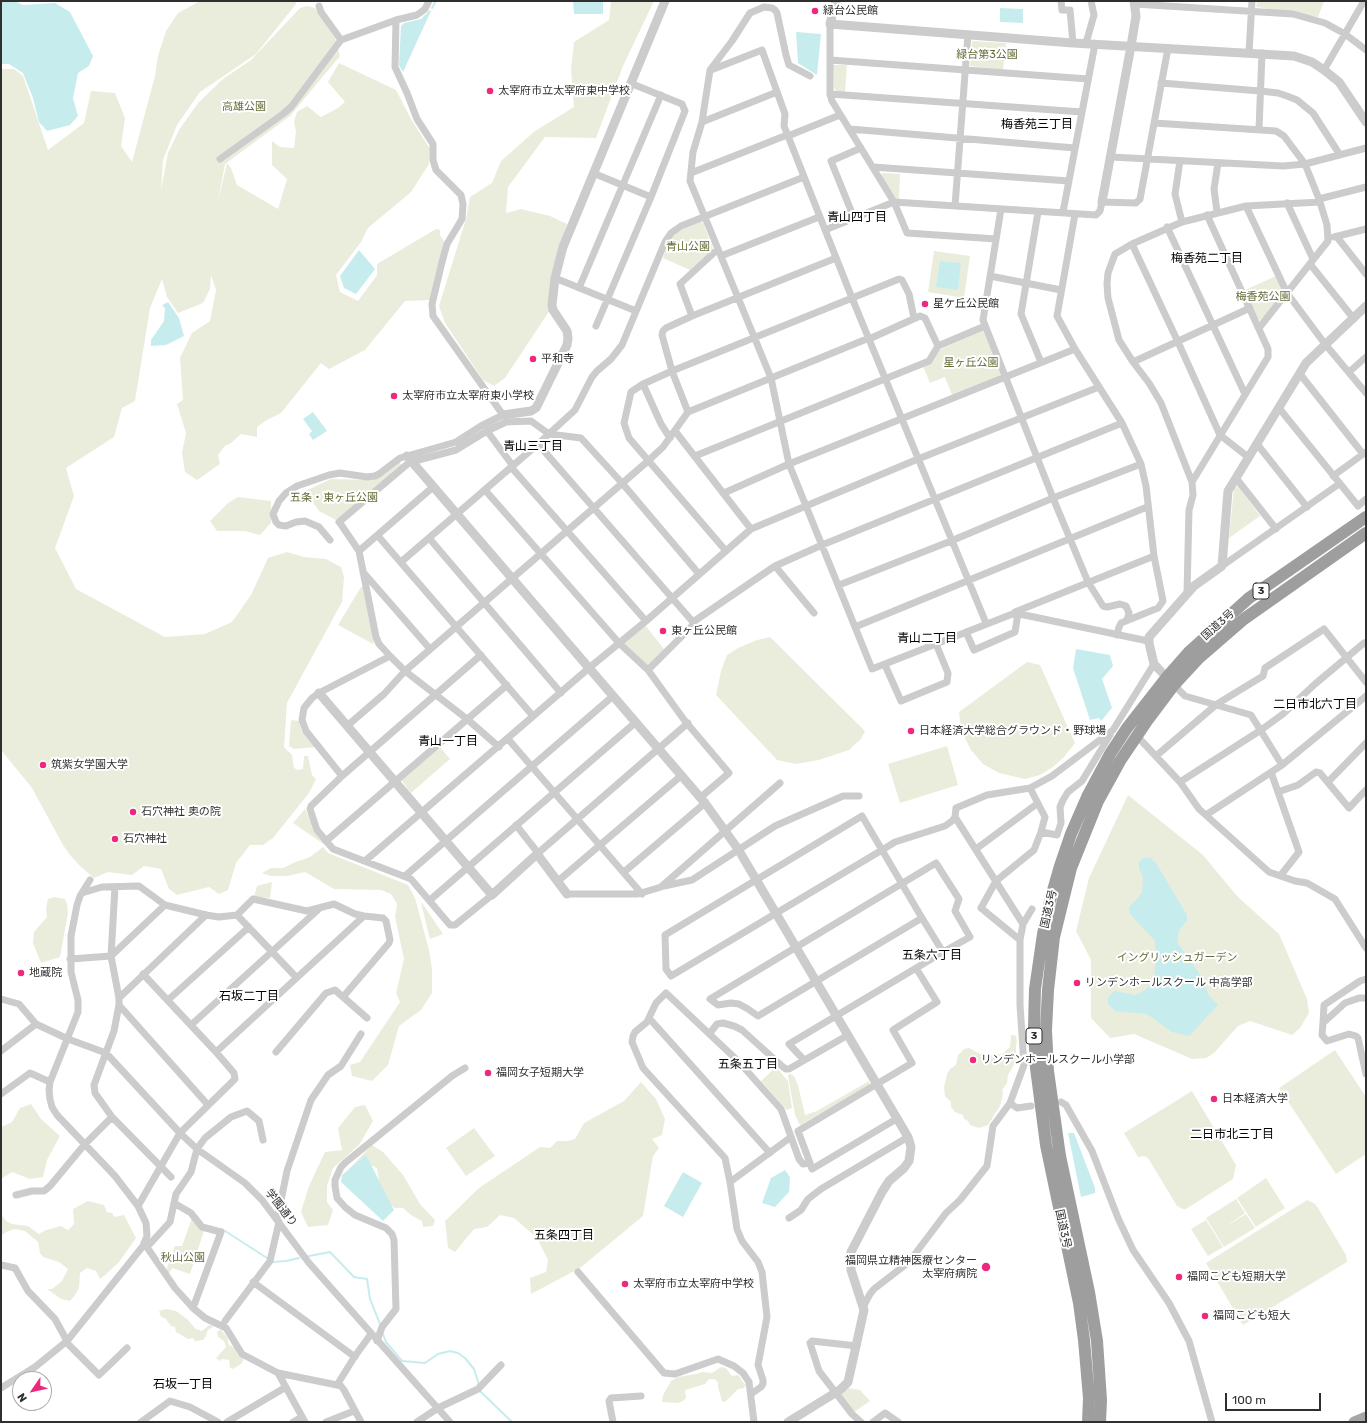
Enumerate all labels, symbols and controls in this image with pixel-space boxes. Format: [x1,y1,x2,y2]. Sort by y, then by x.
place label: 緑台公民館 [823,4,878,18]
marker: 緑台公民館 [810,6,820,16]
park label: 緑台第3公園 [956,48,1018,62]
place label: 太宰府市立太宰府東中学校 [498,84,630,98]
marker: 太宰府市立太宰府東中学校 [485,86,495,96]
park label: 高雄公園 [222,100,266,114]
district label: 梅香苑三丁目 [1001,118,1073,132]
district label: 青山四丁目 [827,211,887,225]
park label: 青山公園 [666,240,710,254]
district label: 梅香苑二丁目 [1171,252,1243,266]
park label: 梅香苑公園 [1236,290,1290,304]
place label: 星ケ丘公民館 [933,297,999,311]
marker: 星ケ丘公民館 [920,299,930,309]
place label: 平和寺 [541,352,574,366]
marker: 平和寺 [528,354,538,364]
park label: 星ヶ丘公園 [944,356,998,370]
place label: 太宰府市立太宰府東小学校 [402,389,534,403]
marker: 太宰府市立太宰府東小学校 [389,391,399,401]
district label: 青山三丁目 [503,440,563,454]
park label: 五条・東ヶ丘公園 [290,491,378,505]
road number: 3 [1253,583,1269,599]
street label: 国道3号 [1199,607,1237,643]
place label: 東ヶ丘公民館 [671,624,737,638]
marker: 東ヶ丘公民館 [658,626,668,636]
district label: 青山二丁目 [897,632,957,646]
district label: 二日市北六丁目 [1273,698,1357,712]
place label: 日本経済大学総合グラウンド・野球場 [919,724,1106,738]
marker: 日本経済大学総合グラウンド・野球場 [906,726,916,736]
district label: 青山一丁目 [418,735,478,749]
place label: 筑紫女学園大学 [51,758,128,772]
marker: 筑紫女学園大学 [38,760,48,770]
place label: 石穴神社 奥の院 [141,805,221,819]
marker: 石穴神社 奥の院 [128,807,138,817]
place label: 石穴神社 [123,832,167,846]
marker: 石穴神社 [110,834,120,844]
street label: 国道3号 [1038,888,1060,930]
district label: 五条六丁目 [902,949,962,963]
park label: イングリッシュガーデン [1117,951,1237,965]
place label: 地蔵院 [29,966,62,980]
marker: 地蔵院 [16,968,26,978]
place label: リンデンホールスクール 中高学部 [1085,976,1253,990]
marker: リンデンホールスクール 中高学部 [1072,978,1082,988]
district label: 石坂二丁目 [219,990,279,1004]
road number: 3 [1026,1028,1042,1044]
place label: リンデンホールスクール小学部 [981,1053,1135,1067]
marker: リンデンホールスクール小学部 [968,1055,978,1065]
district label: 五条五丁目 [718,1058,778,1072]
place label: 福岡女子短期大学 [496,1066,584,1080]
marker: 福岡女子短期大学 [483,1068,493,1078]
place label: 日本経済大学 [1222,1092,1288,1106]
marker: 日本経済大学 [1209,1094,1219,1104]
district label: 二日市北三丁目 [1190,1128,1274,1142]
street label: 学園通り [262,1187,300,1229]
street label: 国道3号 [1052,1208,1074,1250]
district label: 五条四丁目 [534,1229,594,1243]
park label: 秋山公園 [161,1251,205,1265]
place label: 福岡県立精神医療センター 太宰府病院 [845,1254,977,1280]
marker: 福岡県立精神医療センター 太宰府病院 [980,1261,992,1273]
place label: 福岡こども短期大学 [1187,1270,1286,1284]
marker: 福岡こども短期大学 [1174,1272,1184,1282]
place label: 太宰府市立太宰府中学校 [633,1277,754,1291]
marker: 太宰府市立太宰府中学校 [620,1279,630,1289]
place label: 福岡こども短大 [1213,1309,1290,1323]
marker: 福岡こども短大 [1200,1311,1210,1321]
north arrow [12,1371,52,1411]
district label: 石坂一丁目 [153,1378,213,1392]
scale bar [1227,1385,1323,1411]
text: N [15,1391,30,1404]
text: 100 m [1232,1393,1266,1407]

